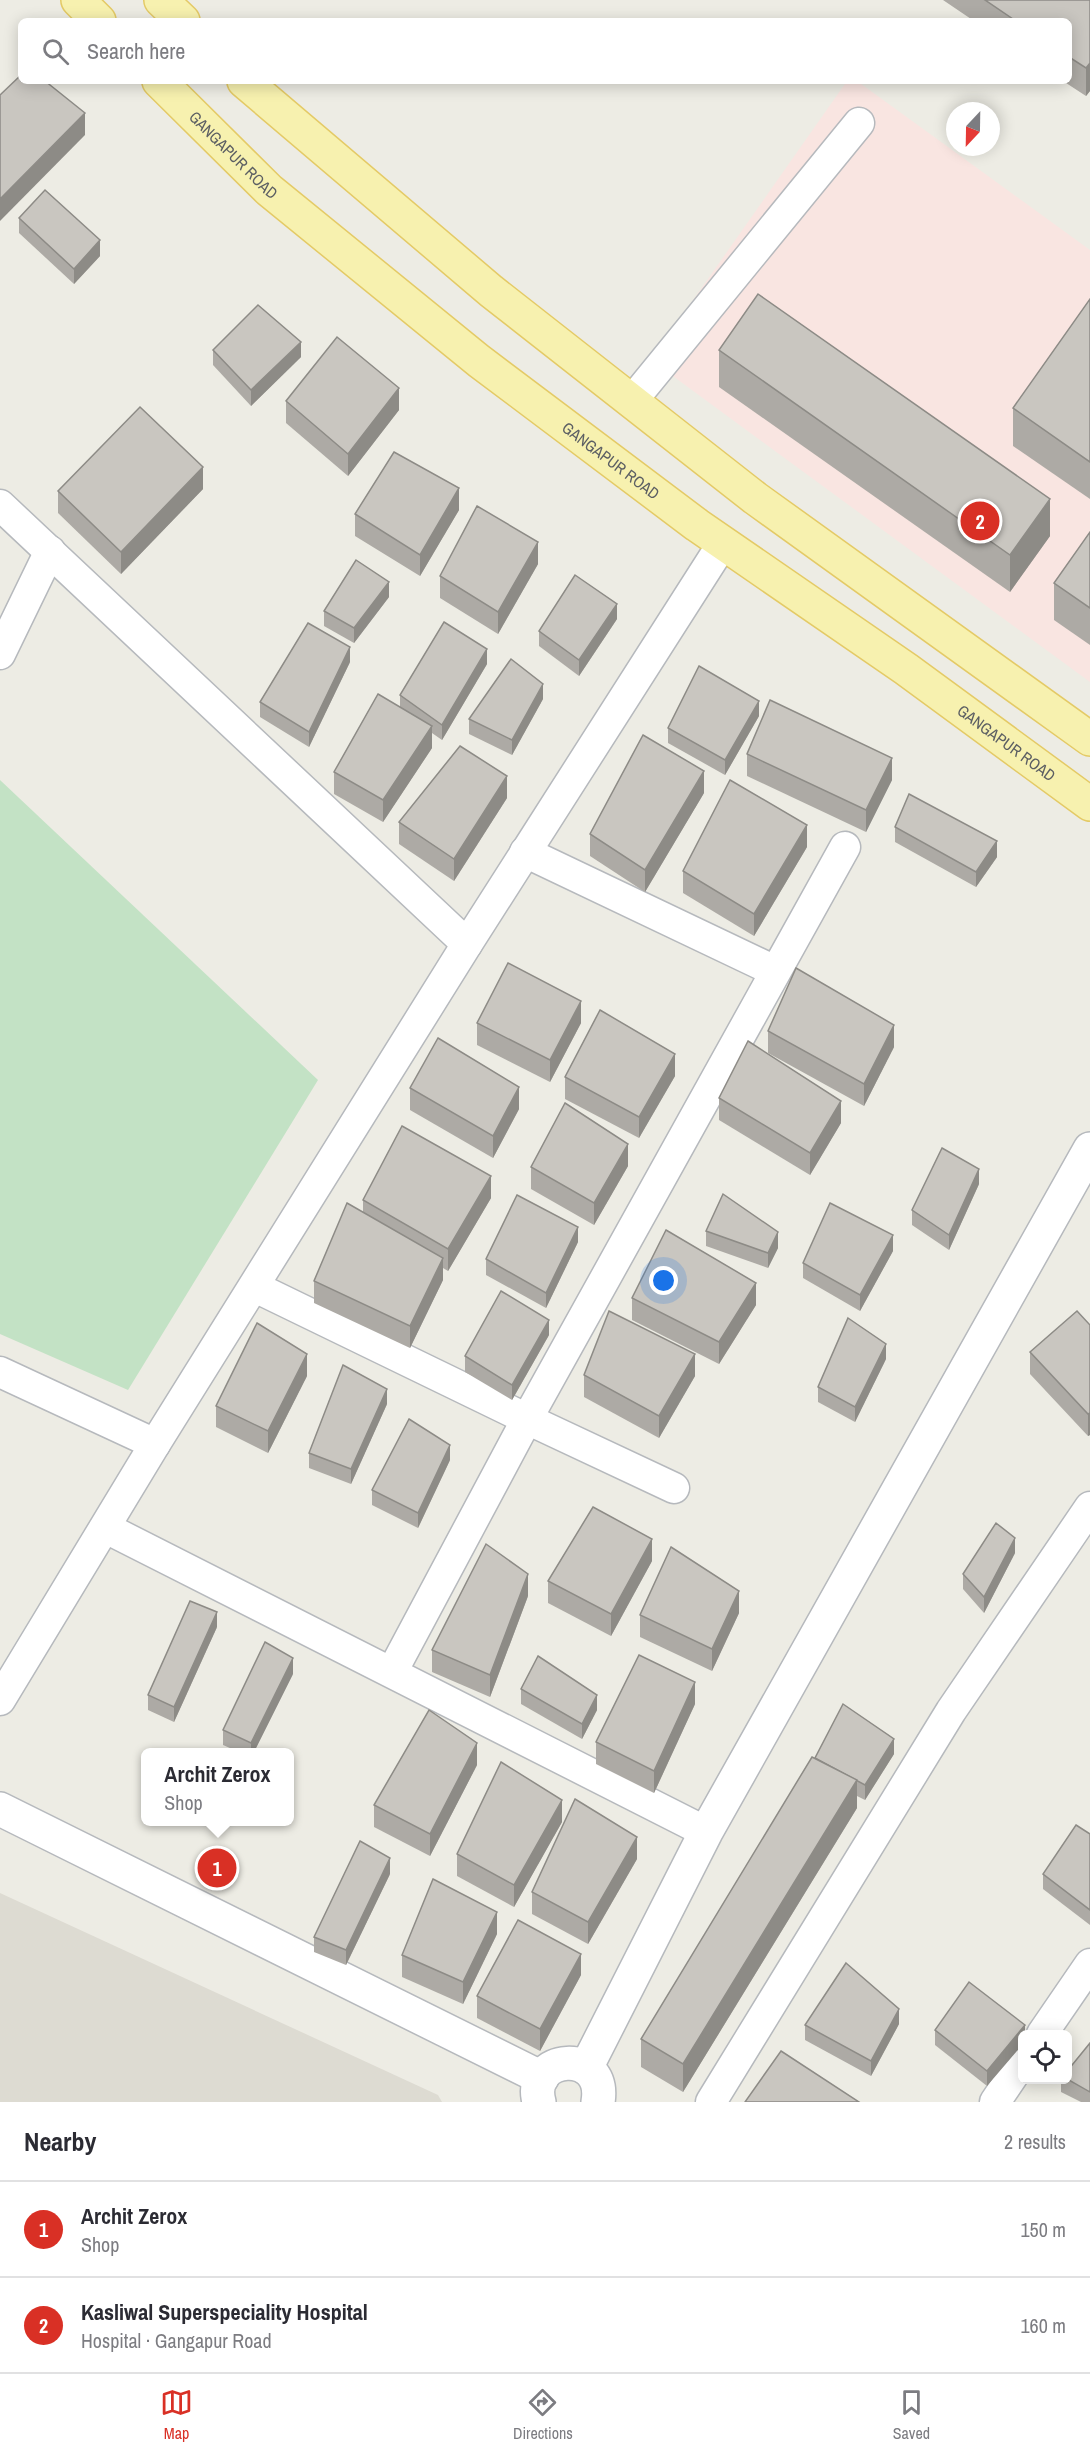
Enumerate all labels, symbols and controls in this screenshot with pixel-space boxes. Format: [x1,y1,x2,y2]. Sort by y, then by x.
search box [18,18,1072,84]
icon: search [39,35,72,68]
text: Search here [87,36,185,66]
north arrow [946,102,1000,156]
street label: GANGAPUR ROAD [184,106,283,204]
street label: GANGAPUR ROAD [558,416,664,504]
pin: 2 [960,498,1000,544]
street label: GANGAPUR ROAD [953,699,1060,786]
your location [649,1266,678,1295]
popup [141,1748,294,1826]
text: Archit Zerox [164,1759,271,1789]
text: Shop [164,1789,203,1816]
pin: 1 [198,1846,236,1890]
map controls [1018,2030,1072,2084]
button: locate [1018,2030,1072,2084]
text: Nearby [24,2124,96,2159]
text: 2 results [1004,2128,1066,2155]
text: Archit Zerox [81,2201,187,2231]
text: 1 [39,2216,48,2243]
text: 150 m [1020,2216,1066,2243]
text: Shop [81,2231,119,2258]
text: Kasliwal Superspeciality Hospital [81,2297,368,2327]
text: 2 [39,2312,48,2339]
text: 160 m [1020,2312,1066,2339]
text: Hospital · Gangapur Road [81,2327,272,2354]
tab: Map [160,2386,193,2444]
tab: Directions [513,2386,573,2444]
tab: Saved [893,2386,930,2444]

